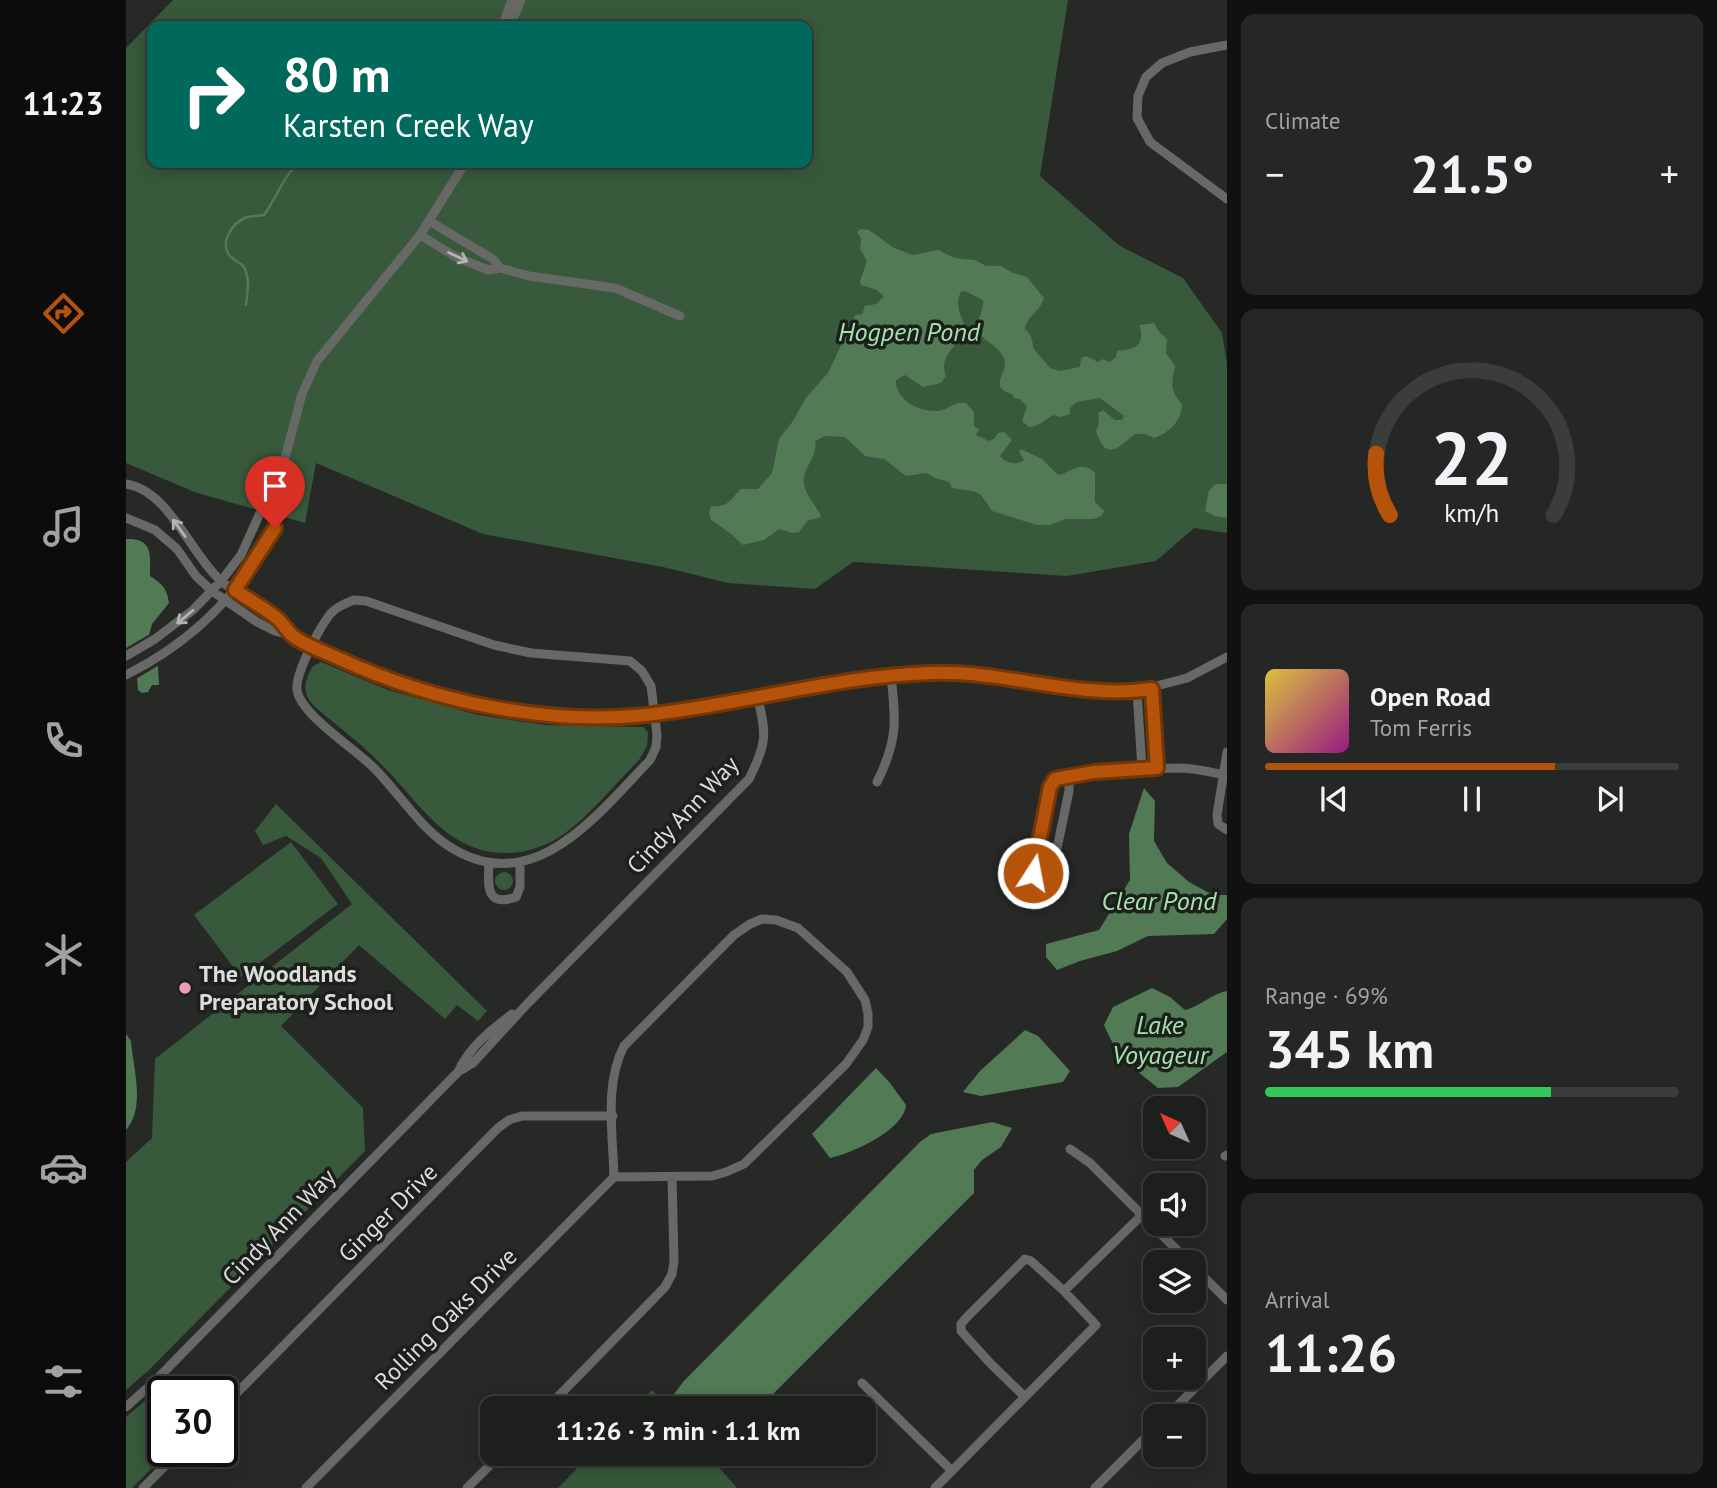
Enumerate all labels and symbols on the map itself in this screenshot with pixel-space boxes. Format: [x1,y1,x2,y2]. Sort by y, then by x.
one-way arrow [447,251,468,264]
water label: Hogpen Pond [838,315,981,348]
pin [245,456,305,528]
one-way arrow [172,519,186,538]
one-way arrow [176,609,194,625]
street label: Cindy Ann Way [620,749,745,880]
position arrow [996,836,1070,910]
water label: Clear Pond [1102,884,1217,917]
place label: The Woodlands Preparatory School [199,958,394,1017]
marker: The Woodlands Preparatory School [177,980,193,996]
water label: Lake Voyageur [1112,1008,1210,1071]
north arrow [1143,1096,1206,1158]
street label: Ginger Drive [332,1157,444,1269]
street label: Cindy Ann Way [215,1162,342,1292]
street label: Rolling Oaks Drive [368,1241,523,1396]
speed limit sign: 30 [147,1376,238,1467]

